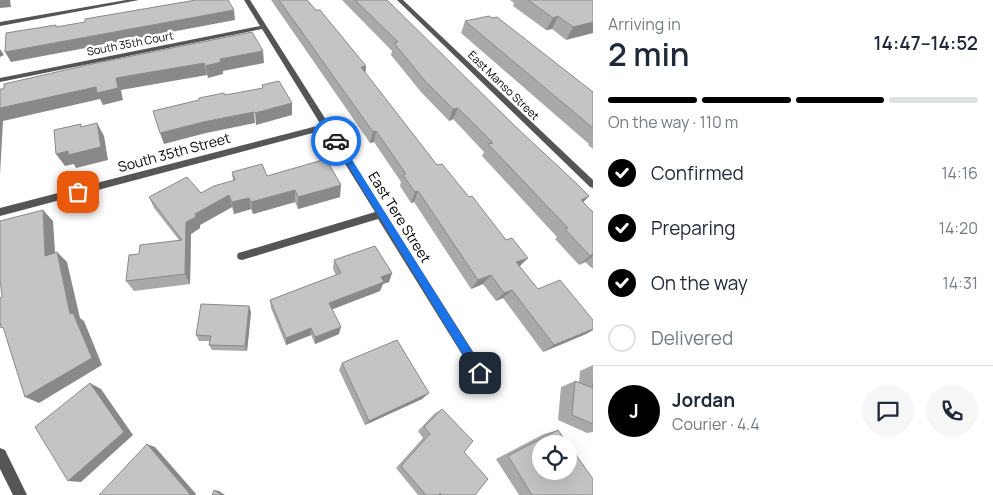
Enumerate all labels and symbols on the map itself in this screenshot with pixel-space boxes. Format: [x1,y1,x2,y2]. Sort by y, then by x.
street label: South 35th Court [85,27,175,59]
street label: East Manso Street [465,47,543,123]
courier [311,116,361,166]
street label: South 35th Street [116,128,233,176]
street label: East Tere Street [364,168,436,266]
pin [57,171,99,213]
pin [459,352,501,394]

